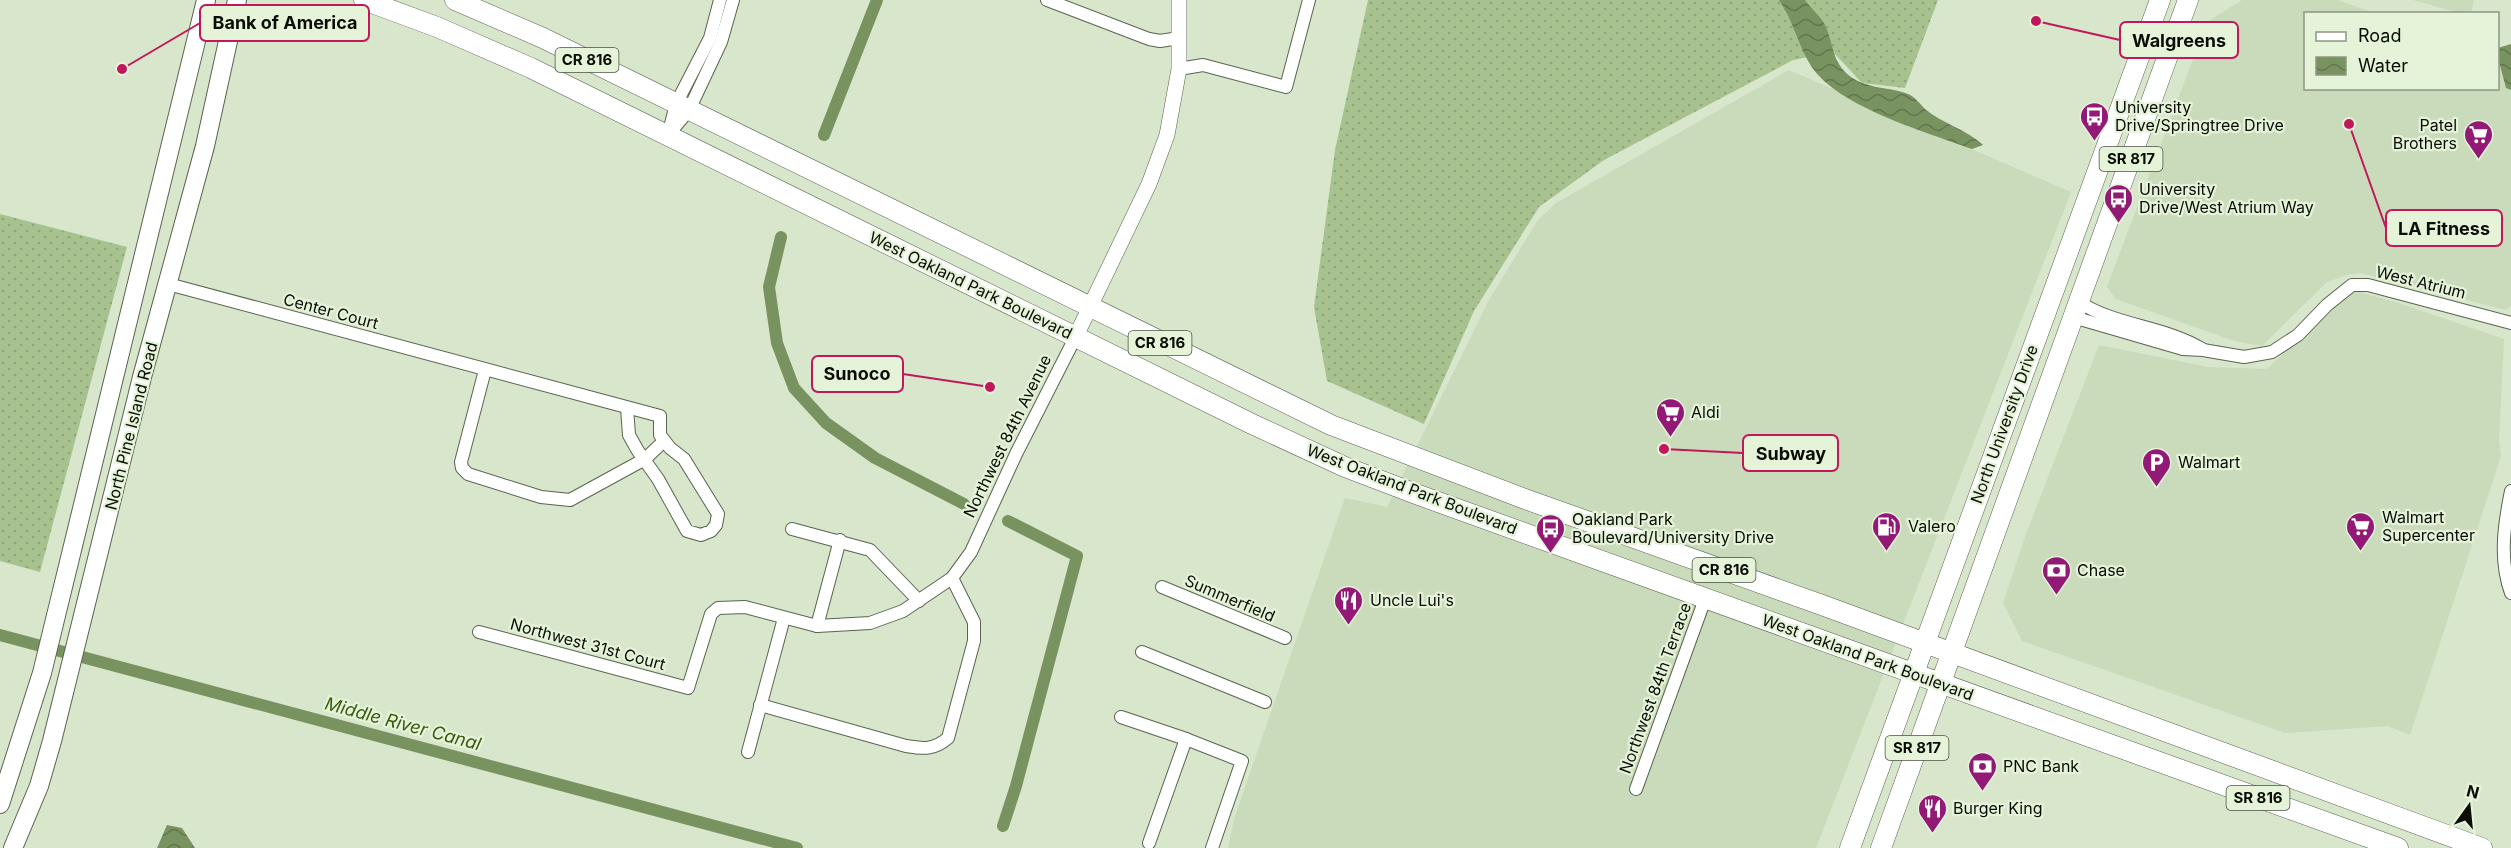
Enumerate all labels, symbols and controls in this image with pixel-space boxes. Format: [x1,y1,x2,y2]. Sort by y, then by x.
callout: Bank of America [200,5,369,41]
text: Bank of America [213,12,357,33]
legend [2304,12,2499,90]
callout: Walgreens [2120,22,2238,58]
text: Road [2358,25,2401,46]
text: Walgreens [2132,30,2226,51]
road number: CR 816 [556,48,618,72]
text: Water [2358,55,2408,76]
place label: University Drive/Springtree Drive [2115,97,2284,135]
bus stop icon: University Drive/Springtree Drive [2078,100,2110,142]
place label: Patel Brothers [2393,115,2457,153]
supermarket icon: Patel Brothers [2462,118,2494,160]
road number: SR 817 [2100,147,2162,171]
place label: University Drive/West Atrium Way [2139,179,2314,217]
bus stop icon: University Drive/West Atrium Way [2102,182,2134,224]
callout: LA Fitness [2386,210,2502,246]
text: LA Fitness [2398,218,2490,239]
street label: West Oakland Park Boulevard [866,227,1076,343]
street label: West Atrium [2374,261,2468,303]
street label: Center Court [281,289,381,333]
road number: CR 816 [1128,331,1192,355]
street label: North Pine Island Road [100,340,162,512]
street label: North University Drive [1966,342,2042,506]
street label: Northwest 84th Avenue [959,351,1055,521]
callout: Sunoco [812,356,903,392]
text: Sunoco [824,363,890,384]
supermarket icon: Aldi [1654,396,1686,438]
place label: Aldi [1691,402,1720,422]
callout: Subway [1743,435,1838,471]
street label: West Oakland Park Boulevard [1304,440,1520,538]
text: Subway [1756,443,1826,464]
parking icon: Walmart [2141,446,2173,488]
place label: Walmart [2178,452,2240,472]
place label: Walmart Supercenter [2382,507,2475,545]
place label: Oakland Park Boulevard/University Drive [1572,509,1774,547]
fuel station icon: Valero [1871,510,1903,552]
supermarket icon: Walmart Supercenter [2345,510,2377,552]
bus stop icon: Oakland Park Boulevard/University Drive [1535,512,1567,554]
place label: Valero [1908,516,1956,536]
bank icon: Chase [2040,554,2072,596]
road number: CR 816 [1692,558,1756,582]
place label: Chase [2077,560,2125,580]
street label: Summerfield [1182,570,1278,626]
restaurant icon: Uncle Lui's [1333,584,1365,626]
place label: Uncle Lui's [1370,590,1454,610]
street label: Northwest 84th Terrace [1615,600,1695,776]
street label: West Oakland Park Boulevard [1759,609,1977,705]
street label: Northwest 31st Court [508,614,668,674]
water label: Middle River Canal [323,693,484,755]
road number: SR 817 [1886,736,1948,760]
bank icon: PNC Bank [1966,750,1998,792]
place label: PNC Bank [2003,756,2079,776]
north arrow [2439,776,2499,836]
text: N [2464,780,2481,803]
road number: SR 816 [2226,786,2290,810]
restaurant icon: Burger King [1916,792,1948,834]
place label: Burger King [1953,798,2043,818]

